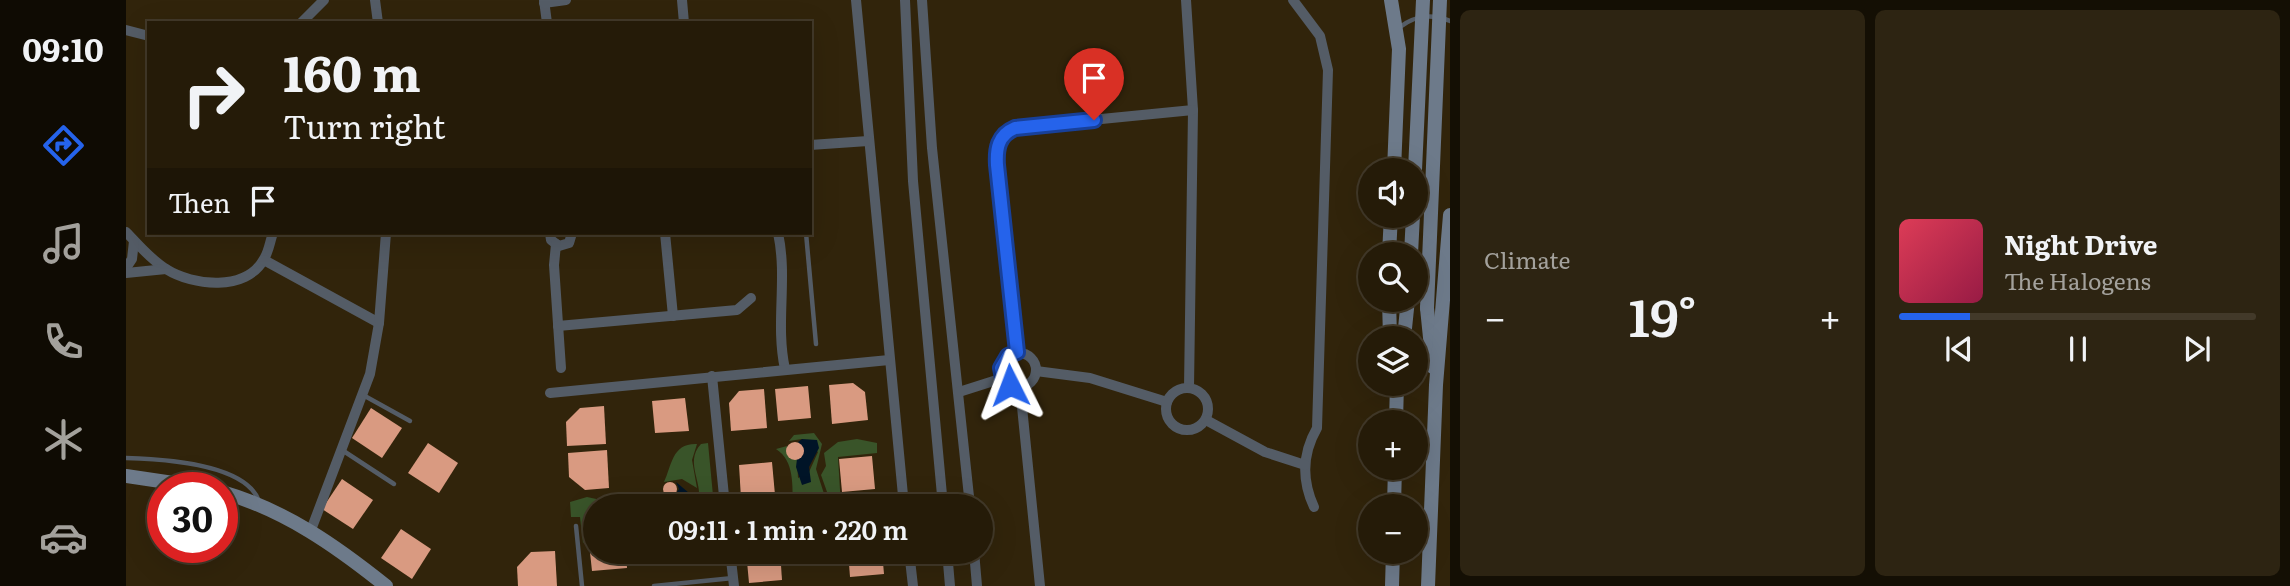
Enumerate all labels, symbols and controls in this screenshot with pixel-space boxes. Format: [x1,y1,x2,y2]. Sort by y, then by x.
text: 09:10 [22,24,104,72]
text: 160 m [283,34,421,107]
pin [1064,48,1124,120]
icon: right [168,49,259,140]
icon: arrive [1075,59,1113,97]
text: Turn right [283,101,445,149]
icon: directions [39,121,88,170]
map controls [1358,158,1428,564]
button: sound [1358,158,1428,228]
text: Then [168,182,230,221]
icon: arrive [244,182,282,220]
icon: music [39,219,88,268]
text: Night Drive [2004,224,2158,263]
button: search [1358,242,1428,312]
text: Climate [1484,242,1570,276]
text: The Halogens [2004,263,2151,297]
text: 19° [1629,276,1696,353]
text: − [1484,287,1506,344]
text: + [1819,287,1841,344]
icon: phone [39,317,88,366]
button: layers [1358,326,1428,396]
icon: previous [1940,330,1978,368]
icon: pause [2059,330,2097,368]
icon: next [2178,330,2216,368]
position arrow [973,348,1047,422]
button: + [1358,410,1428,480]
icon: climate [39,415,88,464]
speed limit sign: 30 [147,472,238,563]
button: − [1358,494,1428,564]
text: 09:11 · 1 min · 220 m [668,509,908,548]
icon: car [39,513,88,562]

